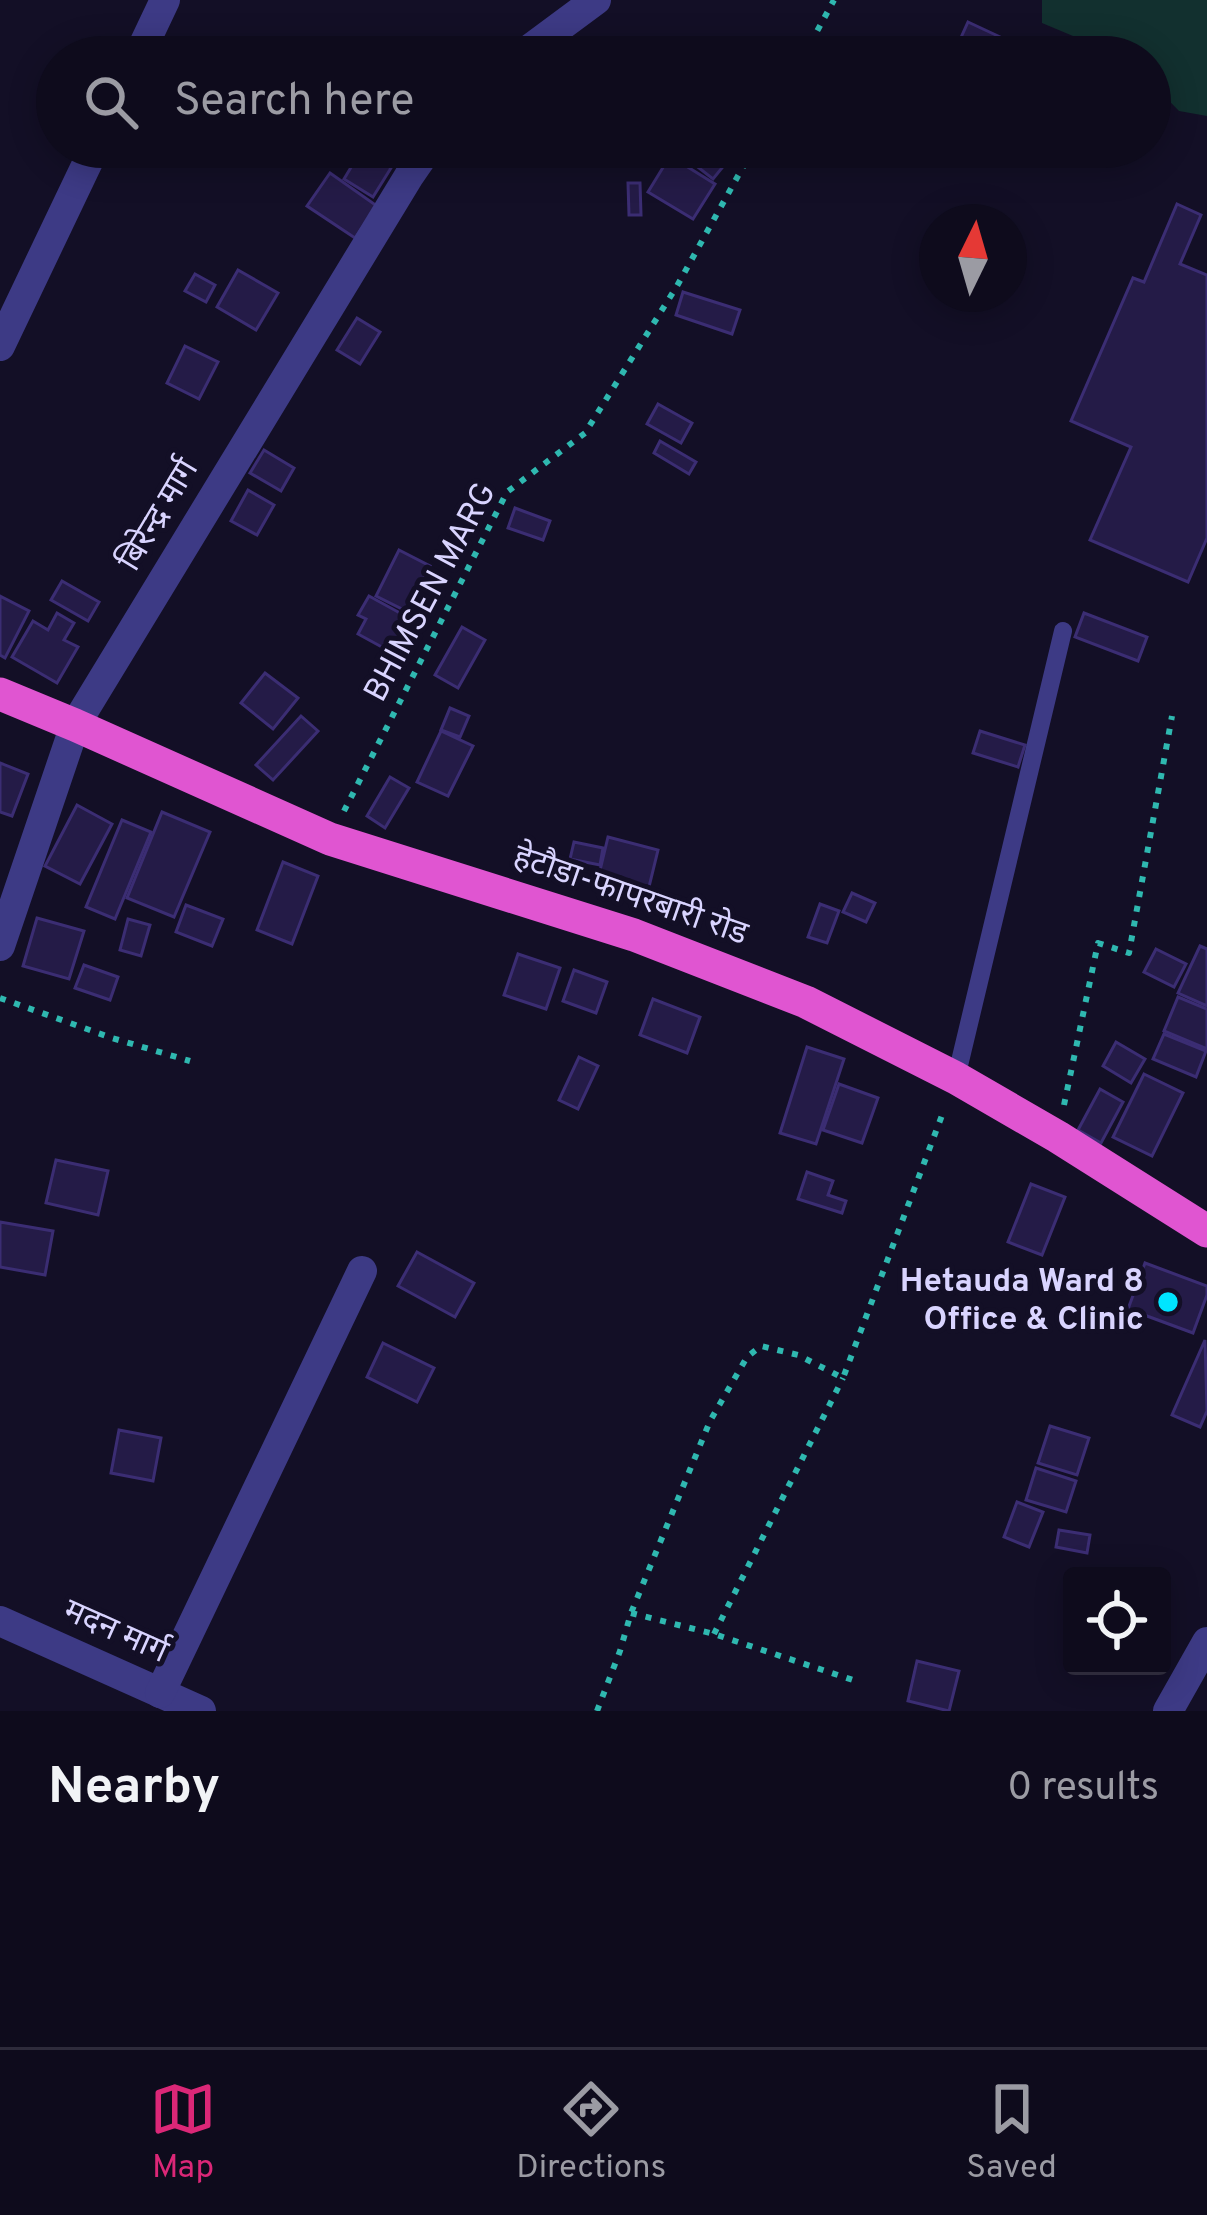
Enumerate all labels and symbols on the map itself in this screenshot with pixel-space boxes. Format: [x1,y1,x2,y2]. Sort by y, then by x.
north arrow [919,204,1027,312]
street label: बिरेन्द्र मार्ग [109,450,210,580]
street label: BHIMSEN MARG [357,476,507,710]
street label: हेटौडा-फापरबारी रोड [507,835,754,957]
place label: Hetauda Ward 8 Office & Clinic [900,1262,1144,1342]
marker: Hetauda Ward 8 Office & Clinic [1155,1289,1181,1315]
street label: मदन मार्ग [56,1590,176,1675]

